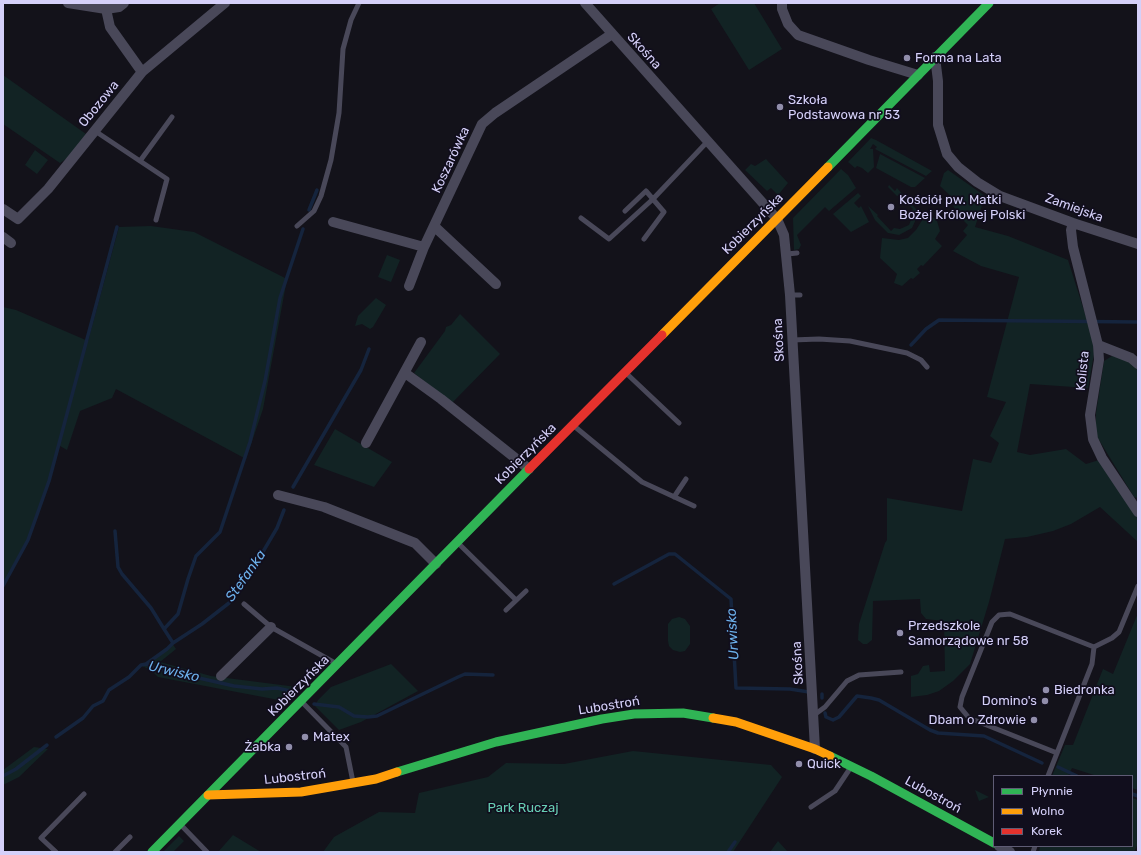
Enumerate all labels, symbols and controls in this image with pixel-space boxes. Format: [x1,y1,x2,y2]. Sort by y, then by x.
street label: Skośna [624,30,664,72]
place label: Forma na Lata [915,50,1002,66]
marker: Forma na Lata [902,53,912,63]
street label: Obozowa [76,78,122,130]
place label: Szkoła Podstawowa nr 53 [788,92,900,123]
marker: Szkoła Podstawowa nr 53 [775,102,785,112]
street label: Koszarówka [429,124,473,196]
street label: Kobierzyńska [719,190,787,258]
street label: Zamiejska [1043,190,1105,226]
place label: Kościół pw. Matki Bożej Królowej Polski [899,192,1025,223]
marker: Kościół pw. Matki Bożej Królowej Polski [886,202,896,212]
street label: Skośna [770,318,788,362]
street label: Kolista [1073,350,1093,392]
street label: Kobierzyńska [492,420,560,488]
water label: Stefanka [222,547,270,605]
water label: Urwisko [723,608,743,660]
place label: Przedszkole Samorządowe nr 58 [908,618,1029,649]
marker: Przedszkole Samorządowe nr 58 [895,628,905,638]
street label: Skośna [789,641,807,685]
street label: Kobierzyńska [265,652,333,720]
water label: Urwisko [147,658,201,686]
place label: Biedronka [1054,682,1115,698]
marker: Biedronka [1041,685,1051,695]
street label: Lubostroń [577,693,641,719]
place label: Domino's [982,693,1037,709]
marker: Domino's [1040,696,1050,706]
place label: Dbam o Zdrowie [928,712,1026,728]
marker: Dbam o Zdrowie [1029,715,1039,725]
place label: Matex [313,729,350,745]
marker: Matex [300,732,310,742]
place label: Żabka [245,739,281,755]
marker: Żabka [284,742,294,752]
place label: Quick [807,756,841,772]
marker: Quick [794,759,804,769]
street label: Lubostroń [263,766,327,788]
street label: Lubostroń [902,773,964,817]
legend [993,775,1133,847]
text: Płynnie [1031,784,1073,798]
park label: Park Ruczaj [488,800,558,816]
text: Wolno [1031,804,1064,818]
text: Korek [1031,824,1062,838]

